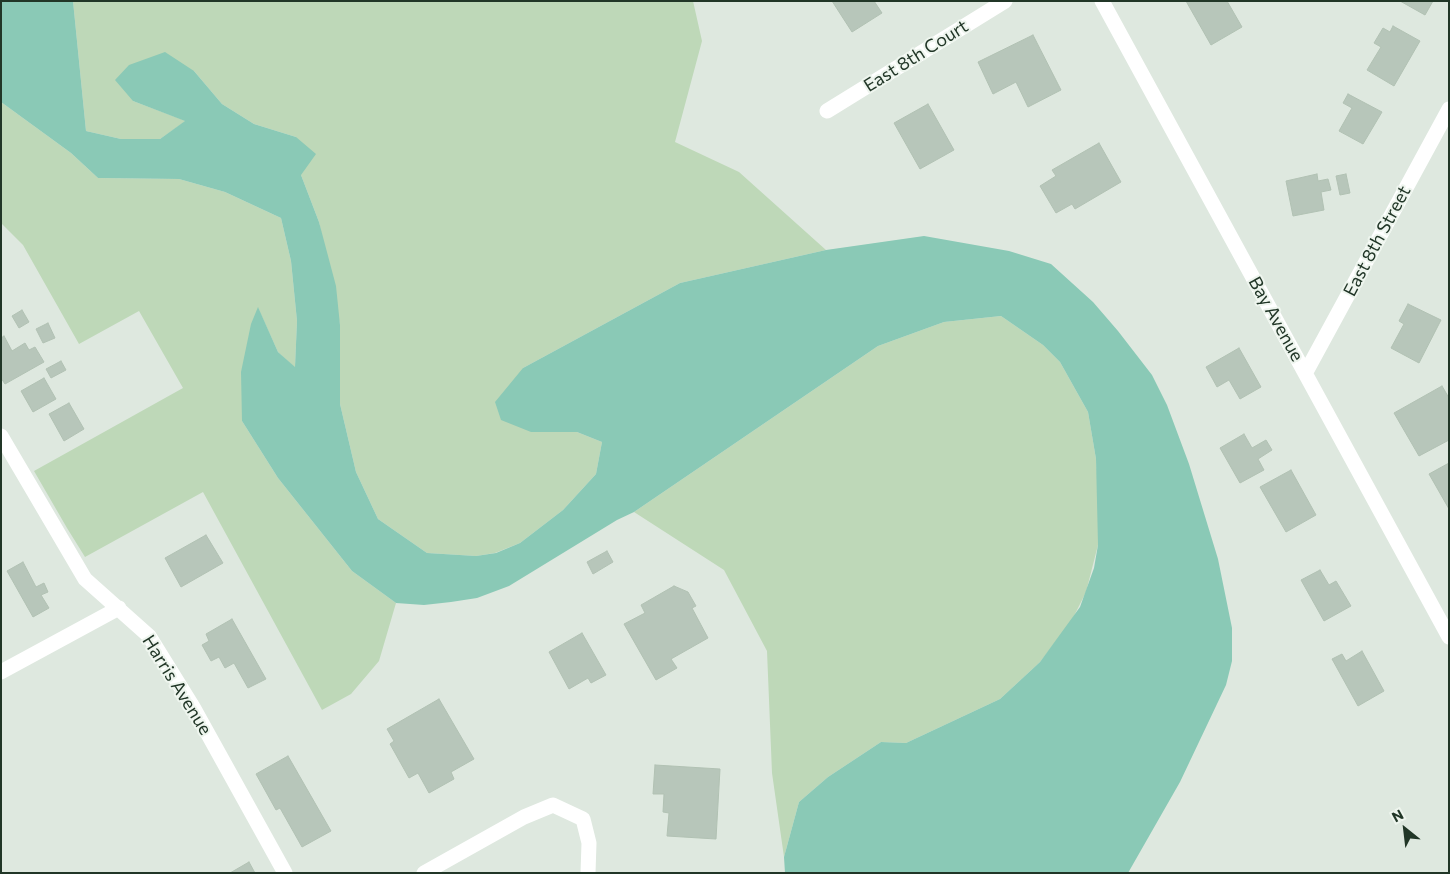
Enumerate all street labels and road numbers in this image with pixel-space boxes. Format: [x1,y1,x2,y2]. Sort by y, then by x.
street label: East 8th Court [860,15,972,97]
street label: East 8th Street [1339,182,1415,300]
street label: Bay Avenue [1244,273,1308,365]
street label: Harris Avenue [138,631,216,739]

